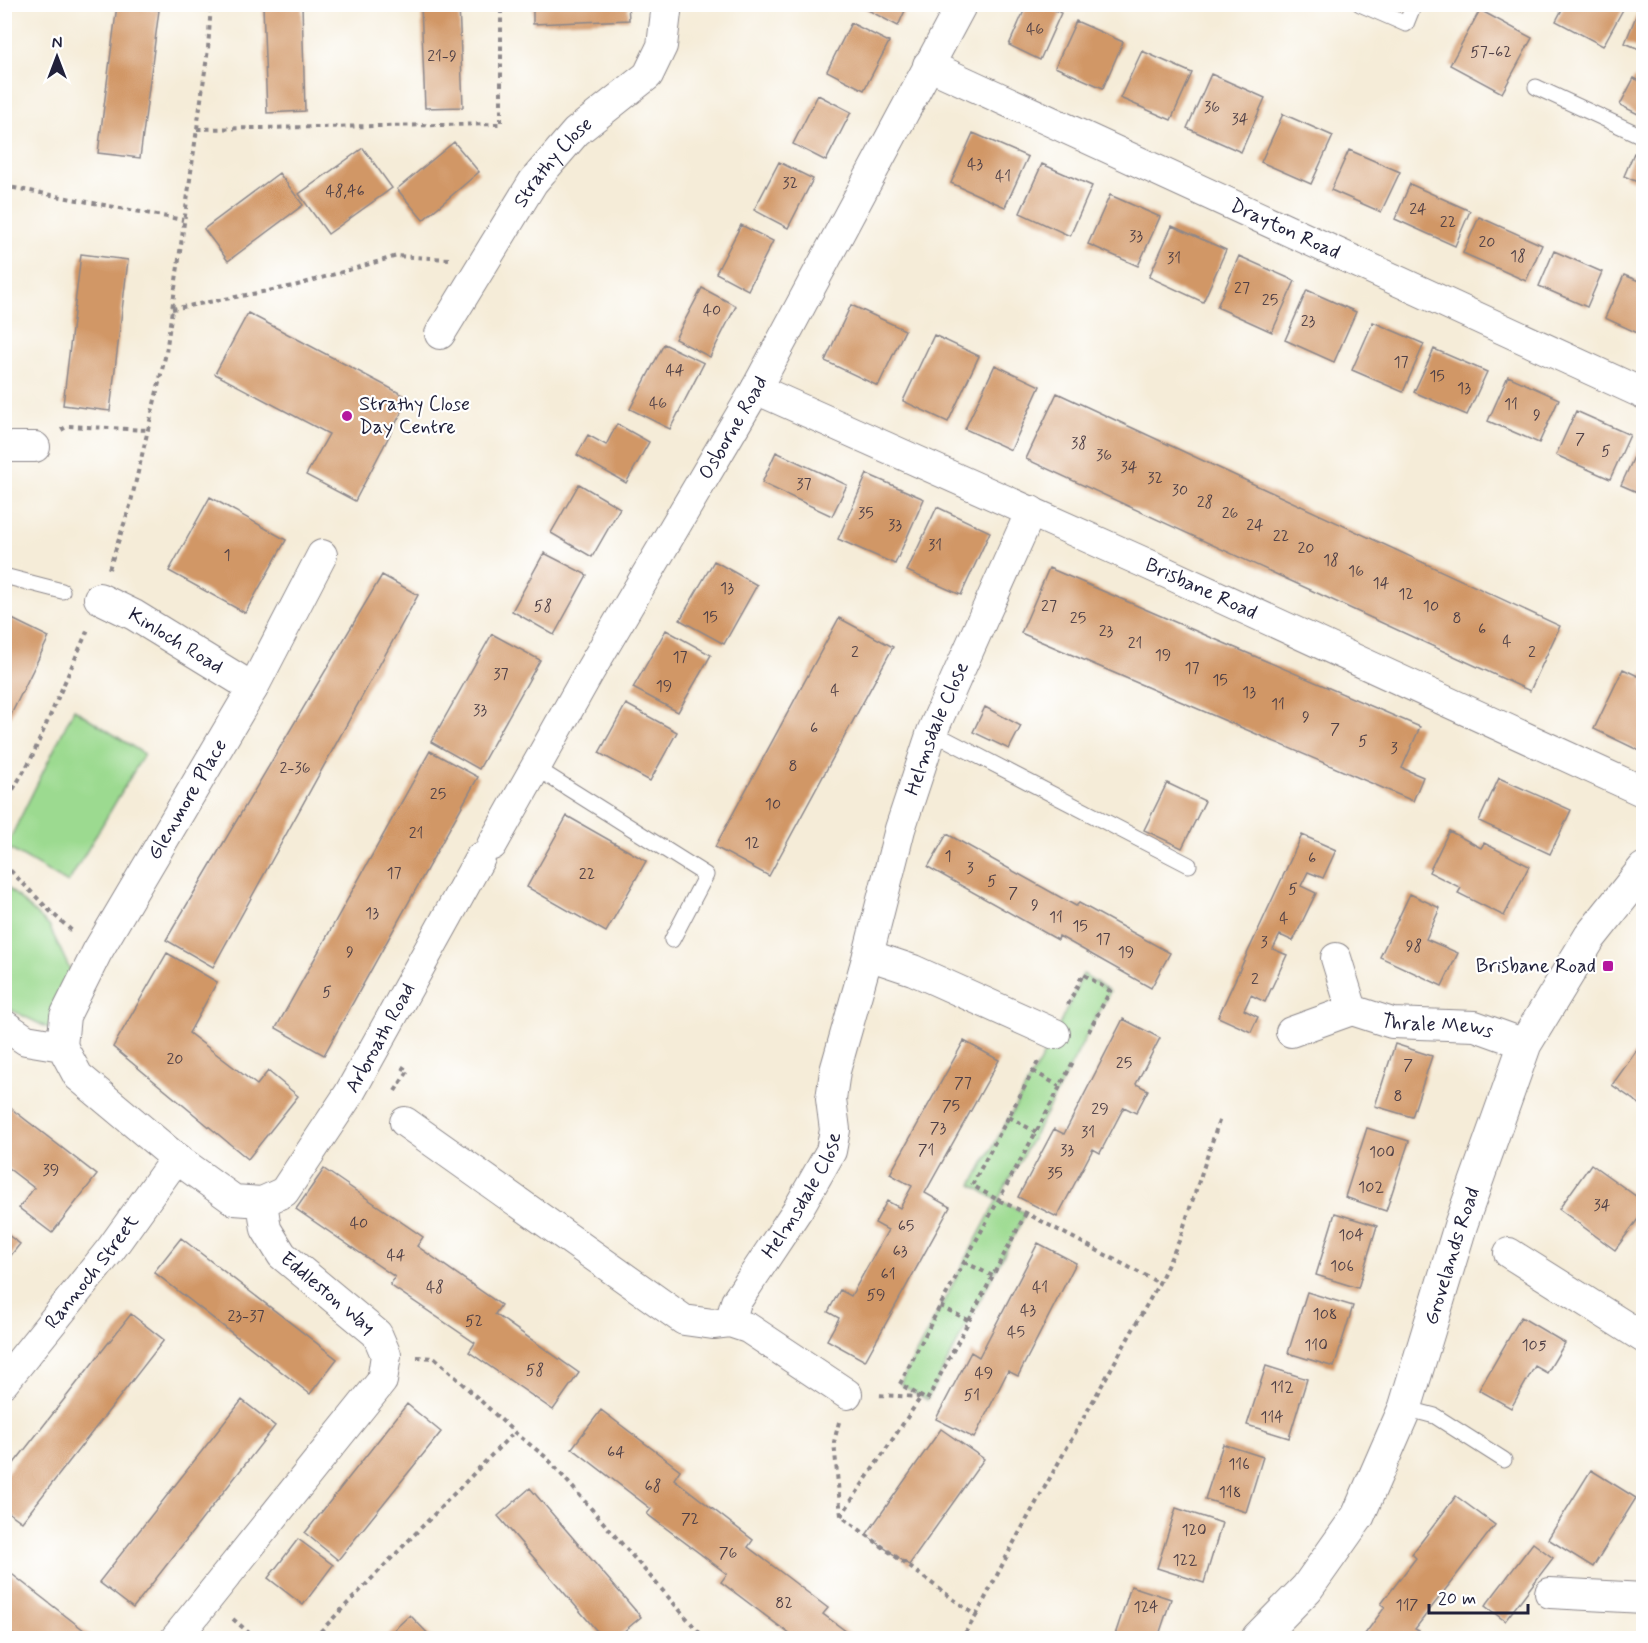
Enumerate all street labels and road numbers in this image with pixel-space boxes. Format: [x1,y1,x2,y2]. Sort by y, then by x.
street label: Strathy Close [507,111,598,213]
street label: Drayton Road [1226,192,1344,266]
street label: Osborne Road [692,371,774,485]
street label: Brisbane Road [1141,551,1262,626]
street label: Kinloch Road [123,601,229,680]
street label: Helmsdale Close [899,657,975,799]
street label: Glenmore Place [141,734,233,865]
street label: Arbroath Road [339,978,422,1098]
street label: Thrale Mews [1377,1007,1498,1045]
street label: Helmsdale Close [755,1130,848,1264]
street label: Grovelands Road [1418,1184,1486,1328]
street label: Rannoch Street [39,1209,145,1334]
street label: Eddleston Way [274,1246,381,1341]

